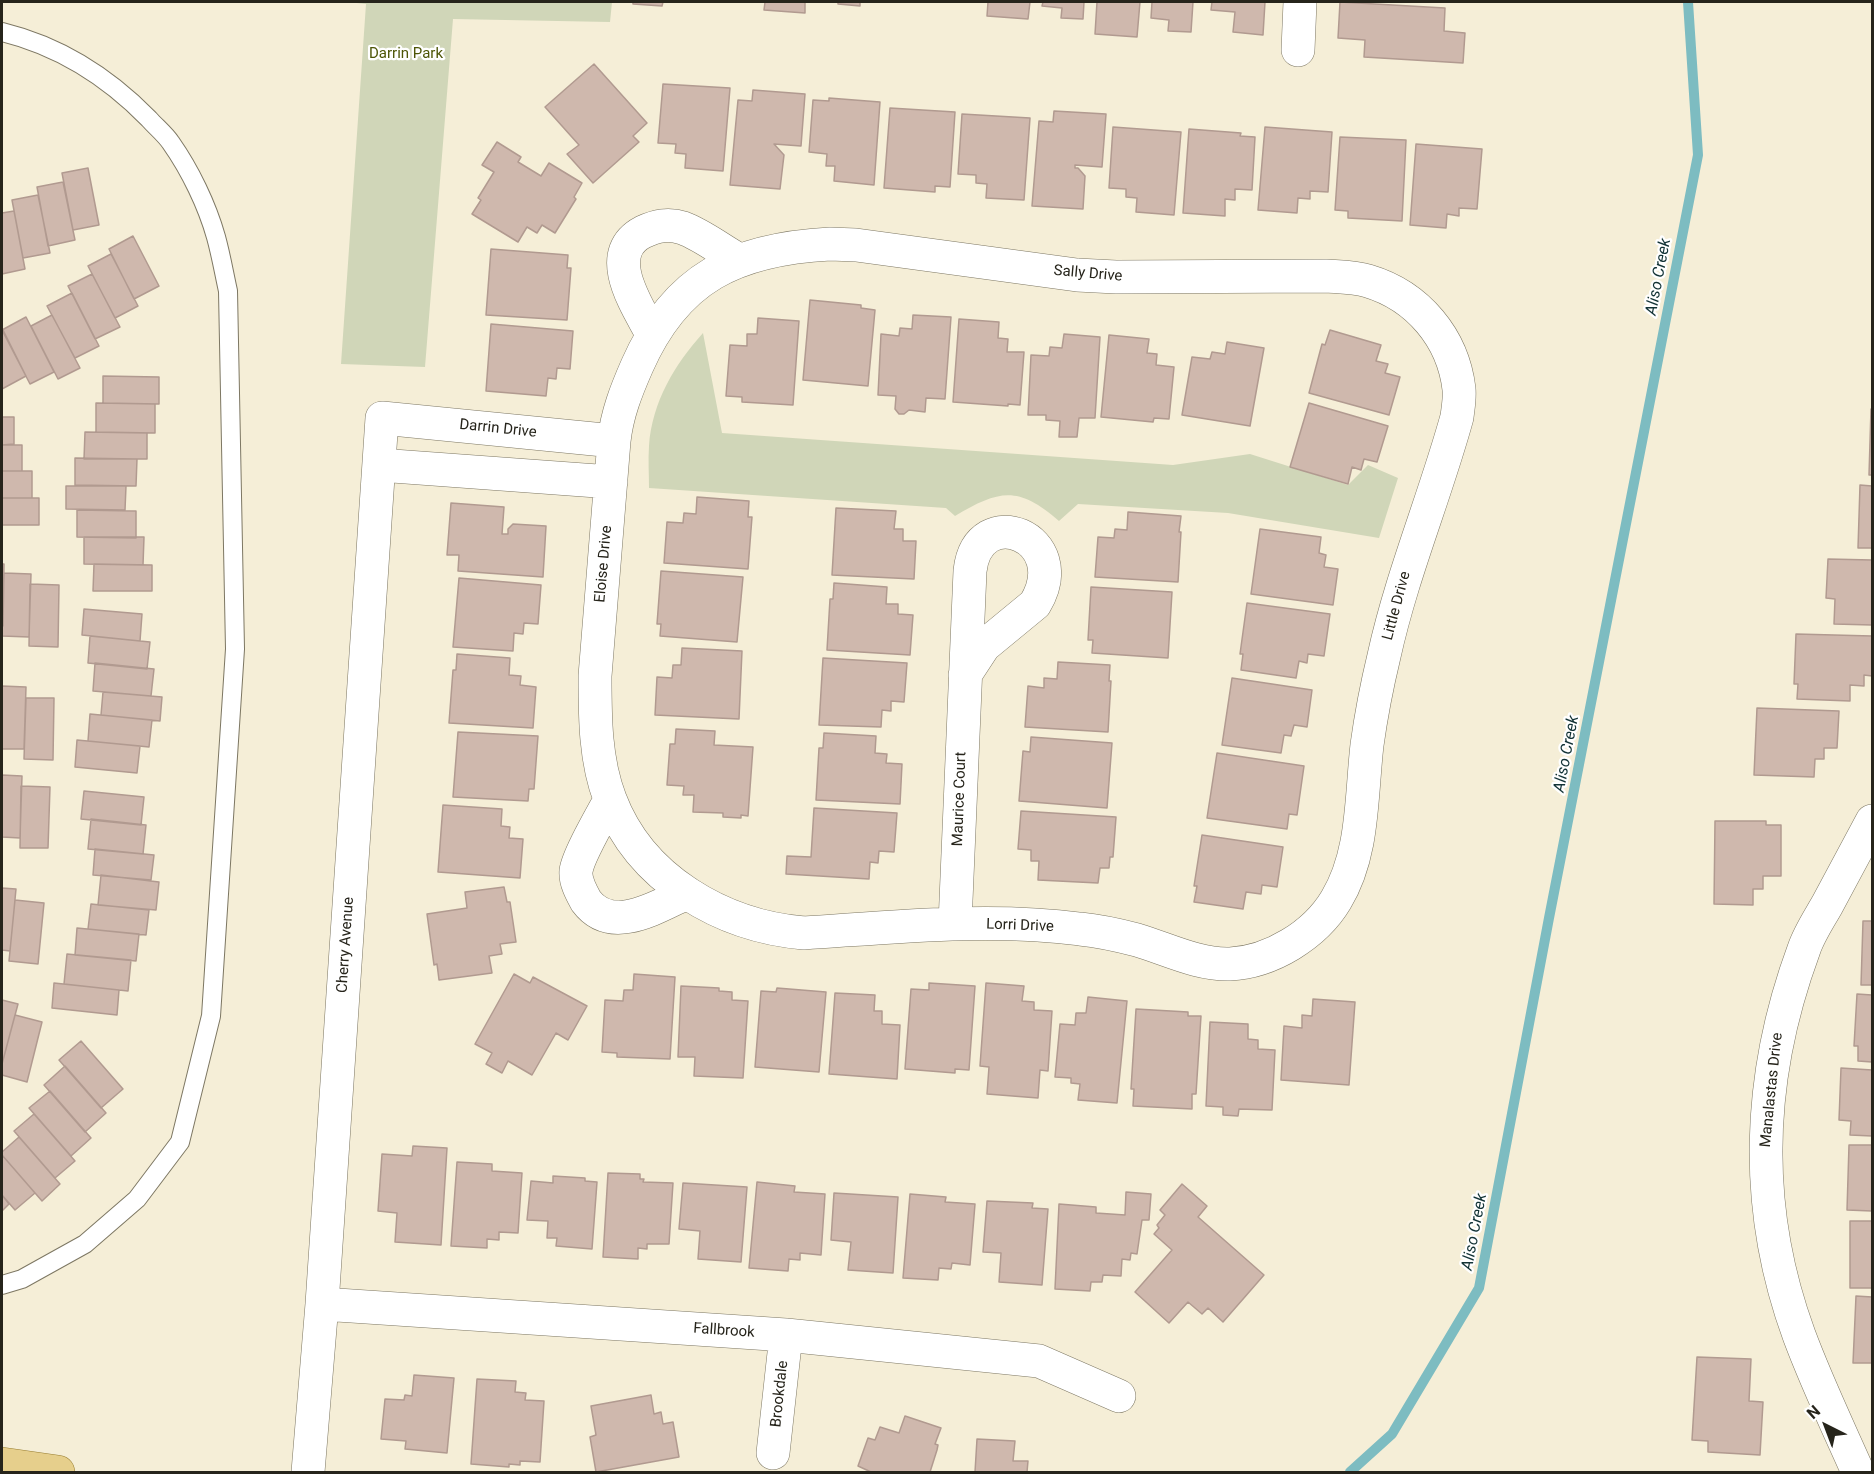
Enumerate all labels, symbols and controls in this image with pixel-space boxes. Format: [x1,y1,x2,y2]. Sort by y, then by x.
park label: Darrin Park [369,45,443,63]
water label: Aliso Creek [1642,237,1676,317]
street label: Sally Drive [1053,262,1123,286]
street label: Darrin Drive [459,416,537,442]
street label: Eloise Drive [592,525,616,603]
street label: Little Drive [1379,570,1415,642]
water label: Aliso Creek [1550,714,1584,794]
street label: Maurice Court [949,751,971,847]
street label: Cherry Avenue [334,896,358,994]
street label: Lorri Drive [986,916,1054,936]
street label: Manalastas Drive [1757,1032,1787,1148]
water label: Aliso Creek [1458,1192,1492,1272]
street label: Fallbrook [693,1320,755,1342]
street label: Brookdale [768,1360,792,1428]
north arrow [1796,1396,1856,1456]
text: N [1803,1401,1824,1423]

